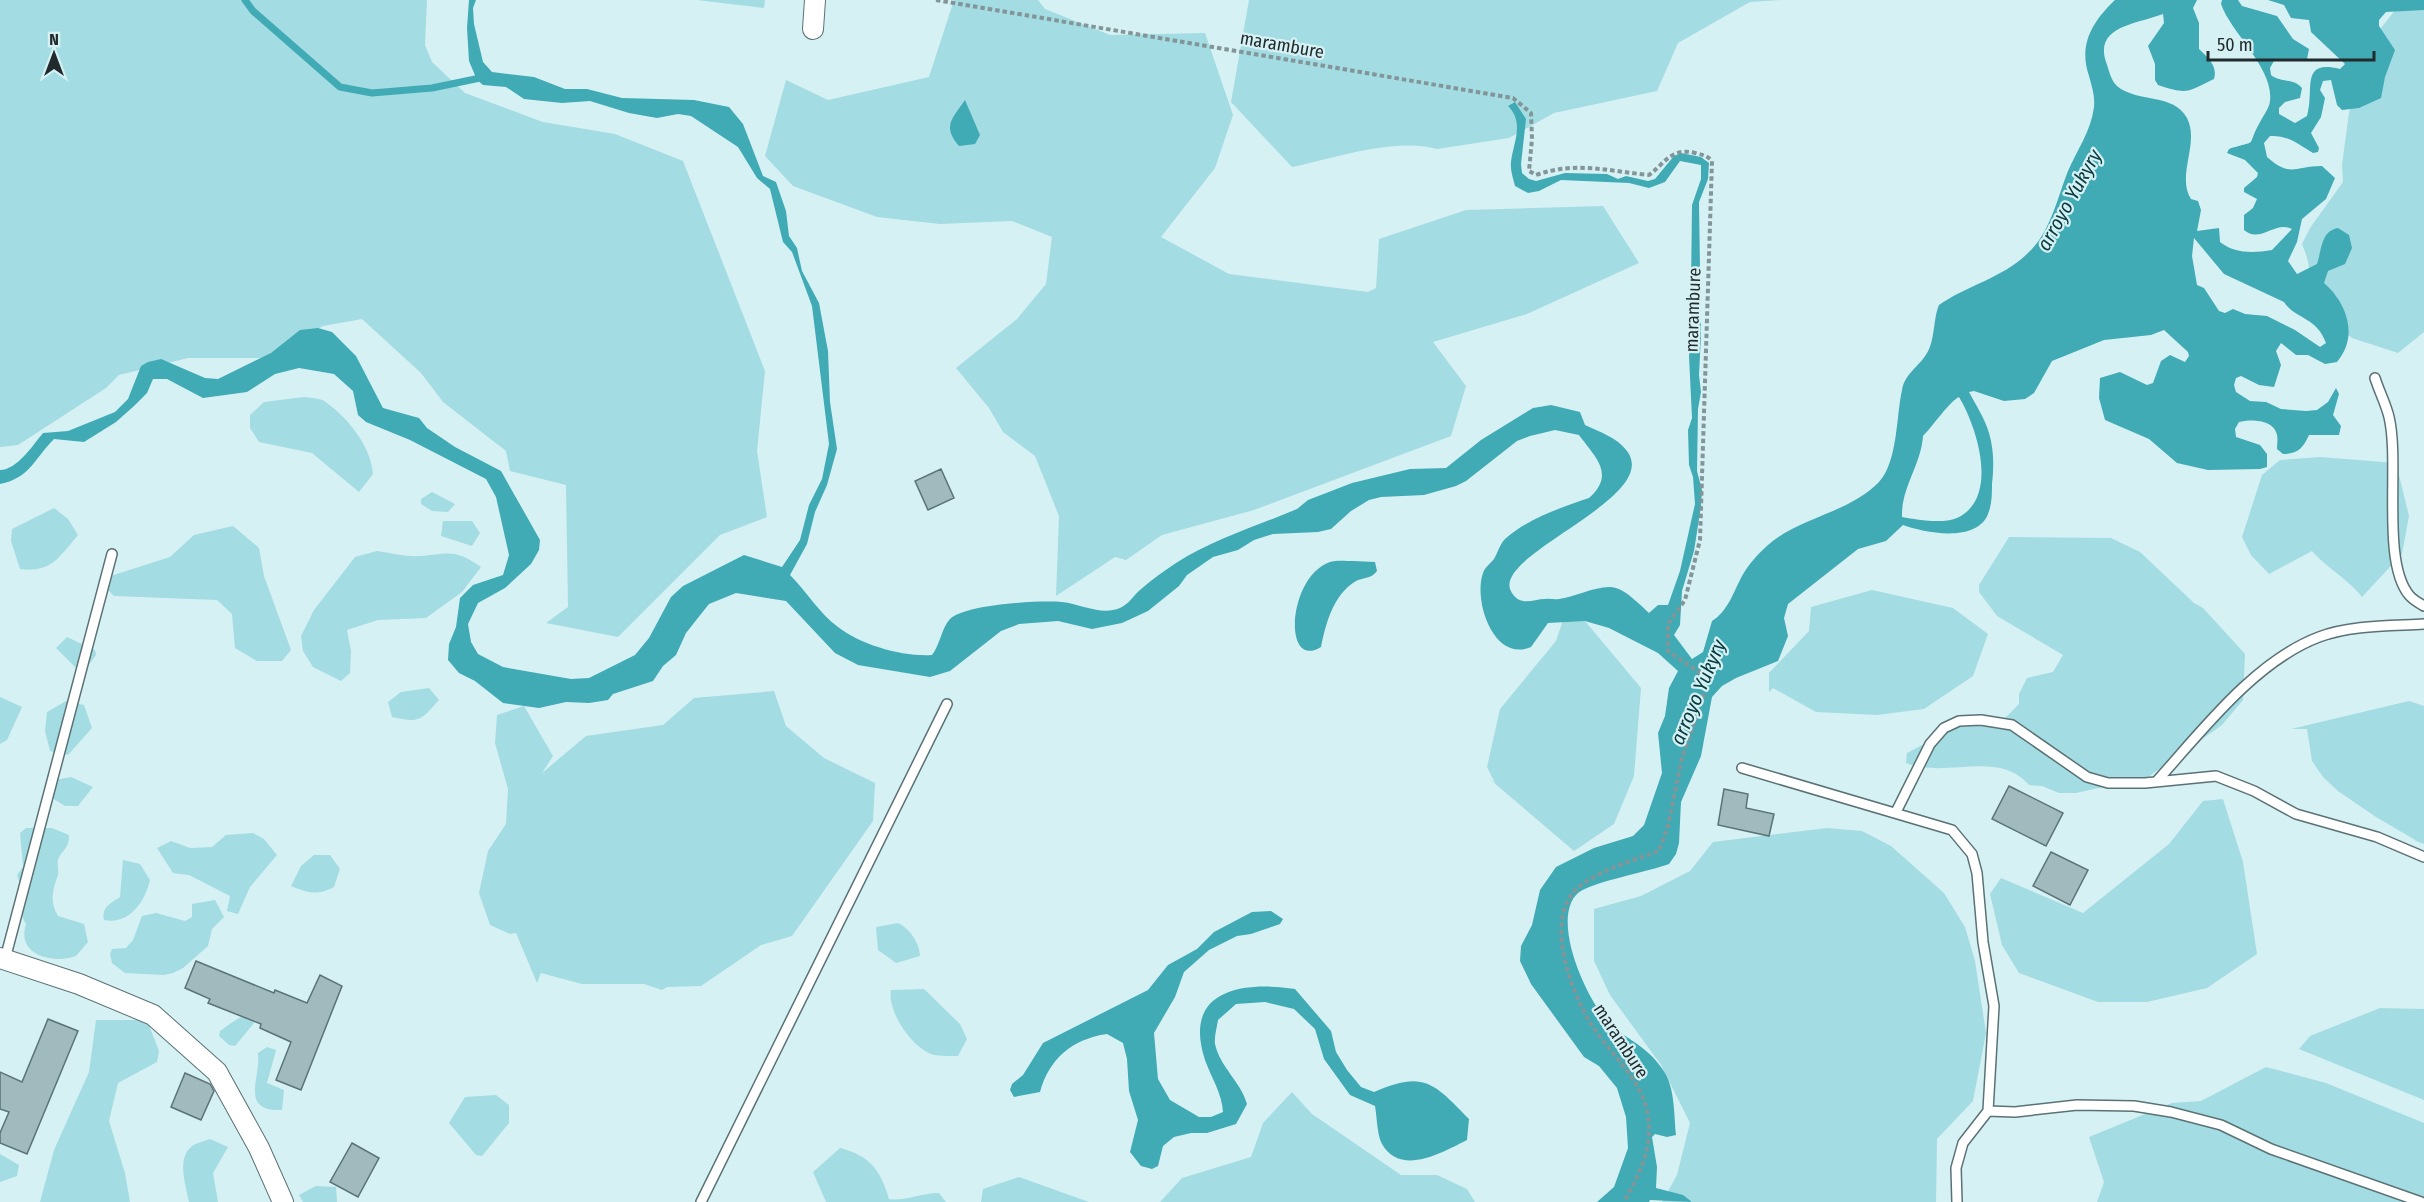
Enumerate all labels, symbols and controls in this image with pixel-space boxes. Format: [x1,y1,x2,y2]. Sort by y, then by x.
north arrow [24,24,84,84]
scale bar [2208,24,2374,62]
street label: marambure [1238,27,1326,63]
text: N [49,30,59,49]
text: 50 m [2217,34,2253,56]
water label: arroyo Yukyry [2031,144,2107,255]
street label: marambure [1681,267,1705,353]
water label: arroyo Yukyry [1665,635,1731,748]
street label: marambure [1589,999,1653,1083]

